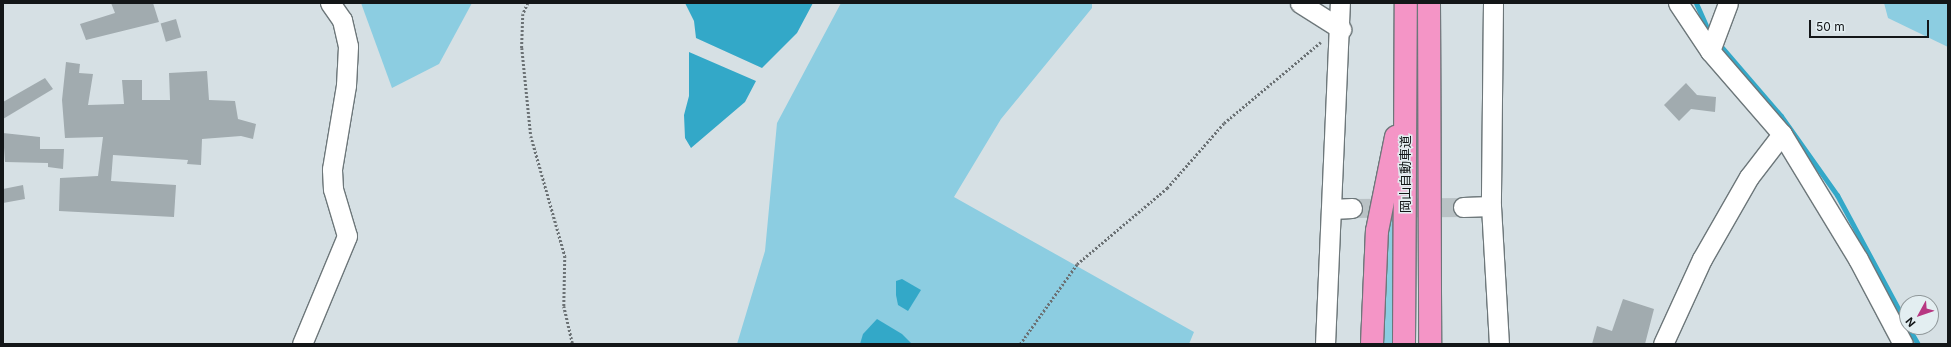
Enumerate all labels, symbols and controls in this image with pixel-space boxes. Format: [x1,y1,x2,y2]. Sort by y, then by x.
scale bar [1811,12,1931,38]
text: 50 m [1816,19,1845,34]
street label: 岡山自動車道 [1397,135,1413,213]
north arrow [1899,295,1939,335]
text: N [1903,314,1919,330]

